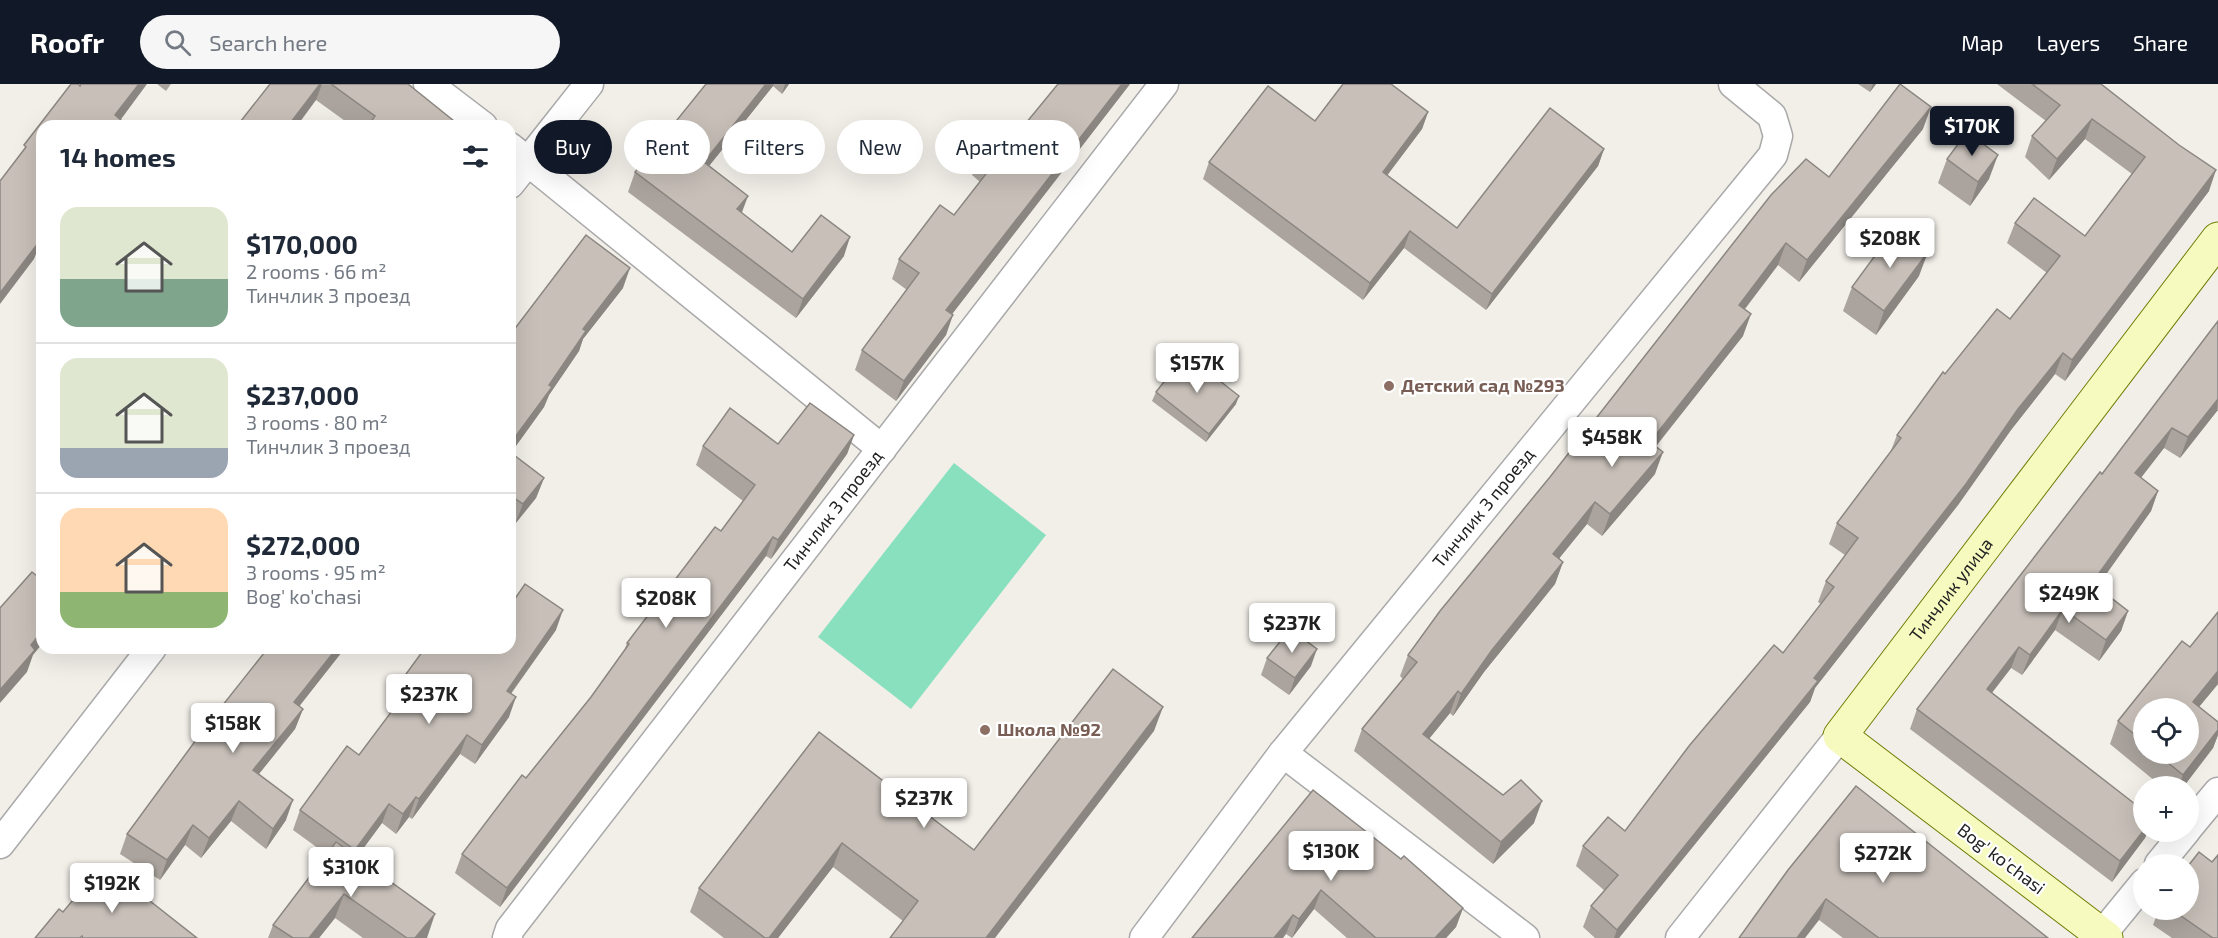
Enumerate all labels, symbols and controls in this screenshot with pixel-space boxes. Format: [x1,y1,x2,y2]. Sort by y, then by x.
search box [140,15,560,69]
text: Roofr [30,25,104,59]
icon: search [161,26,194,59]
text: Search here [209,29,327,55]
text: Map [1961,30,2003,55]
text: Layers [2036,30,2100,55]
text: Share [2133,30,2188,55]
pin: $170K [1930,106,2014,157]
text: $170K [1944,113,2000,137]
chip: Buy [534,120,612,174]
chip: Rent [624,120,710,174]
chip: Filters [722,120,825,174]
chip: New [837,120,923,174]
chip: Apartment [935,120,1080,174]
icon: filters [459,140,492,173]
text: 14 homes [60,141,176,172]
pin: $208K [1848,218,1932,269]
text: $208K [1860,225,1920,249]
text: $170,000 [246,228,358,259]
icon: home [108,231,180,303]
text: 2 rooms · 66 m² [246,259,387,283]
text: Тинчлик 3 проезд [246,283,411,307]
pin: $157K [1155,343,1239,394]
text: $157K [1170,350,1224,374]
place label: Детский сад №293 [1401,374,1565,396]
text: $237,000 [246,379,359,410]
marker: Детский сад №293 [1382,379,1396,393]
icon: home [108,382,180,454]
text: 3 rooms · 80 m² [246,410,388,434]
pin: $458K [1570,417,1654,468]
text: $458K [1582,424,1642,448]
text: Тинчлик 3 проезд [246,434,411,458]
street label: Тинчлик 3 проезд [1427,443,1538,572]
street label: Тинчлик 3 проезд [779,445,887,576]
text: $272,000 [246,529,361,560]
icon: home [108,532,180,604]
street label: Тинчлик улица [1904,533,1997,645]
text: 3 rooms · 95 m² [246,560,386,584]
pin: $249K [2027,573,2111,624]
pin: $208K [624,578,708,629]
text: $249K [2039,580,2099,604]
text: Bog' ko'chasi [246,584,362,608]
text: $208K [636,585,696,609]
pin: $237K [1250,603,1334,654]
text: $237K [1263,610,1321,634]
pin: $237K [387,674,471,725]
text: $237K [400,681,458,705]
map controls [2133,698,2199,920]
button: locate [2133,698,2199,764]
pin: $158K [191,703,275,754]
text: $158K [205,710,261,734]
place label: Школа №92 [997,718,1101,740]
marker: Школа №92 [978,723,992,737]
button: + [2133,776,2199,842]
pin: $237K [882,778,966,829]
text: $237K [895,785,953,809]
street label: Bog' ko'chasi [1953,818,2050,898]
pin: $130K [1289,831,1373,882]
pin: $272K [1841,833,1925,884]
text: $130K [1303,838,1359,862]
text: $272K [1854,840,1912,864]
pin: $310K [309,847,393,898]
text: $310K [323,854,379,878]
button: − [2133,854,2199,920]
pin: $192K [70,863,154,914]
text: $192K [84,870,140,894]

